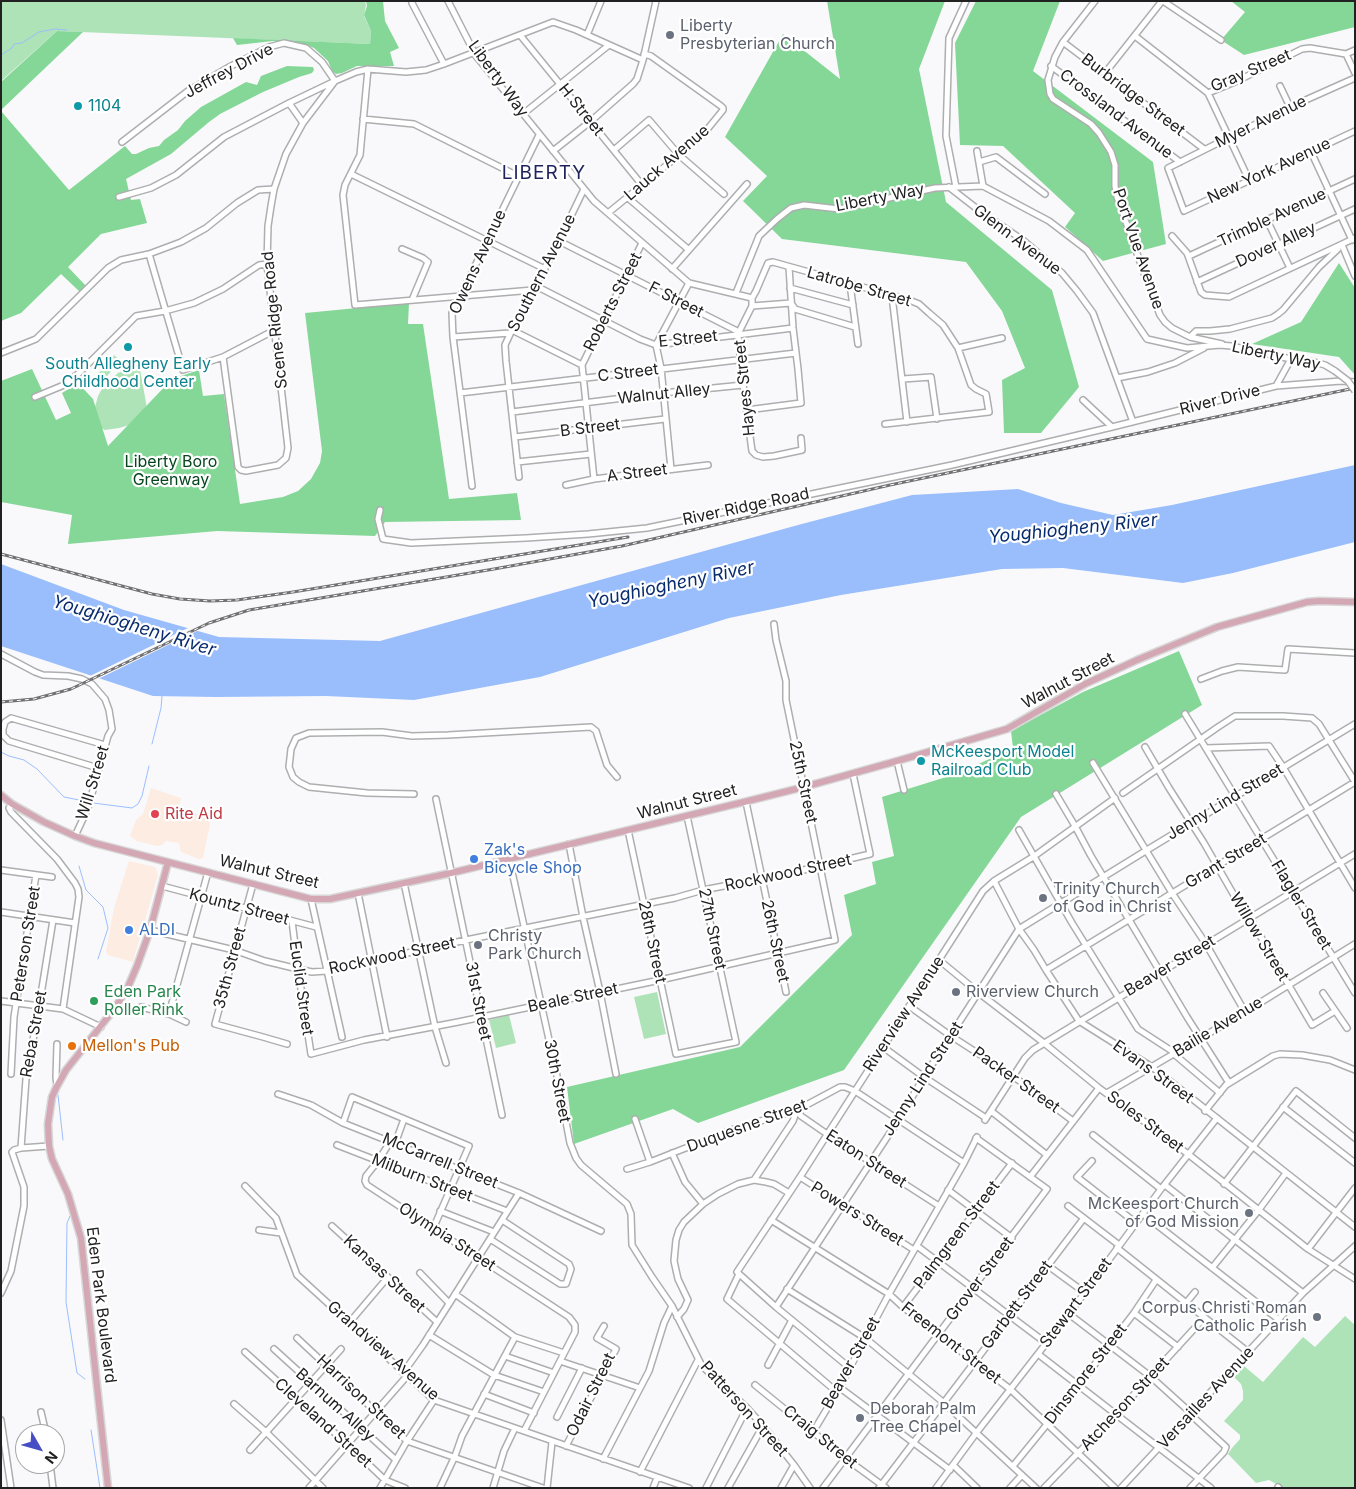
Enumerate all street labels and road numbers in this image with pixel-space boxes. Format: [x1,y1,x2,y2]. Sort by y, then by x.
street label: Liberty Way [464,37,532,121]
street label: Jeffrey Drive [181,40,277,102]
street label: Gray Street [1208,45,1294,97]
street label: Burbridge Street [1077,50,1189,140]
street label: Crossland Avenue [1056,65,1176,163]
street label: H Street [554,80,608,140]
street label: Myer Avenue [1212,92,1310,152]
street label: Lauck Avenue [621,121,713,205]
street label: New York Avenue [1204,134,1334,208]
street label: Liberty Way [834,180,926,216]
street label: Trimble Avenue [1215,185,1329,251]
street label: Port Vue Avenue [1108,186,1168,312]
street label: Glenn Avenue [969,201,1065,279]
street label: Owens Avenue [445,207,511,317]
street label: Southern Avenue [504,211,580,335]
street label: Dover Alley [1233,218,1319,272]
street label: Roberts Street [580,249,646,355]
street label: Scene Ridge Road [258,250,292,390]
street label: Latrobe Street [805,263,913,311]
street label: F Street [645,278,707,322]
street label: E Street [658,326,718,352]
street label: Liberty Way [1230,337,1322,375]
street label: Hayes Street [730,339,760,437]
street label: C Street [596,360,660,386]
street label: Walnut Alley [617,380,711,408]
street label: River Drive [1178,381,1262,419]
street label: B Street [559,415,621,441]
street label: A Street [606,460,668,486]
street label: River Ridge Road [681,484,811,530]
street label: Walnut Street [1019,649,1117,713]
street label: 25th Street [785,739,821,825]
street label: Will Street [73,743,113,823]
street label: Jenny Lind Street [1163,760,1287,844]
street label: Walnut Street [635,780,739,824]
street label: Grant Street [1182,829,1270,893]
street label: Rockwood Street [723,850,853,896]
street label: Walnut Street [217,851,321,893]
street label: Flagler Street [1267,857,1335,953]
street label: Kountz Street [187,884,291,930]
street label: Peterson Street [7,885,45,1003]
street label: 27th Street [694,886,730,972]
street label: Willow Street [1225,889,1293,985]
street label: 26th Street [757,898,793,984]
street label: 28th Street [634,899,670,985]
street label: 35th Street [210,925,250,1011]
street label: Beaver Street [1121,931,1219,1001]
street label: Rockwood Street [327,933,457,979]
street label: Euclid Street [285,939,317,1037]
street label: Riverview Avenue [859,953,949,1075]
street label: 31st Street [461,960,495,1042]
street label: Beale Street [526,979,620,1017]
street label: Reba Street [17,989,51,1079]
street label: Bailie Avenue [1170,993,1266,1061]
street label: Jenny Lind Street [879,1018,967,1140]
street label: Evans Street [1109,1036,1197,1108]
street label: 30th Street [540,1038,574,1124]
street label: Packer Street [969,1043,1063,1117]
street label: Soles Street [1103,1087,1187,1157]
street label: Duquesne Street [684,1095,810,1157]
street label: Eaton Street [822,1126,910,1192]
street label: McCarrell Street [379,1129,501,1193]
street label: Milburn Street [369,1150,475,1206]
street label: Palmgreen Street [910,1177,1004,1293]
street label: Powers Street [807,1178,907,1250]
street label: Olympia Street [395,1199,499,1275]
street label: Eden Park Boulevard [82,1226,120,1384]
street label: Kansas Street [339,1231,429,1317]
street label: Grover Street [942,1233,1018,1325]
street label: Stewart Street [1036,1254,1116,1352]
street label: Garbett Street [977,1257,1057,1353]
street label: Grandview Avenue [323,1297,443,1405]
street label: Freemont Street [897,1298,1005,1388]
street label: Beaver Street [818,1314,884,1412]
street label: Dinsmore Street [1041,1320,1131,1428]
street label: Versailles Avenue [1154,1343,1258,1453]
street label: Odair Street [563,1350,619,1440]
street label: Harrison Street [313,1351,409,1443]
street label: Atcheson Street [1077,1353,1173,1455]
street label: Patterson Street [696,1357,792,1461]
street label: Barnum Alley [291,1364,379,1446]
street label: Cleveland Street [270,1374,376,1472]
street label: Craig Street [779,1401,861,1473]

